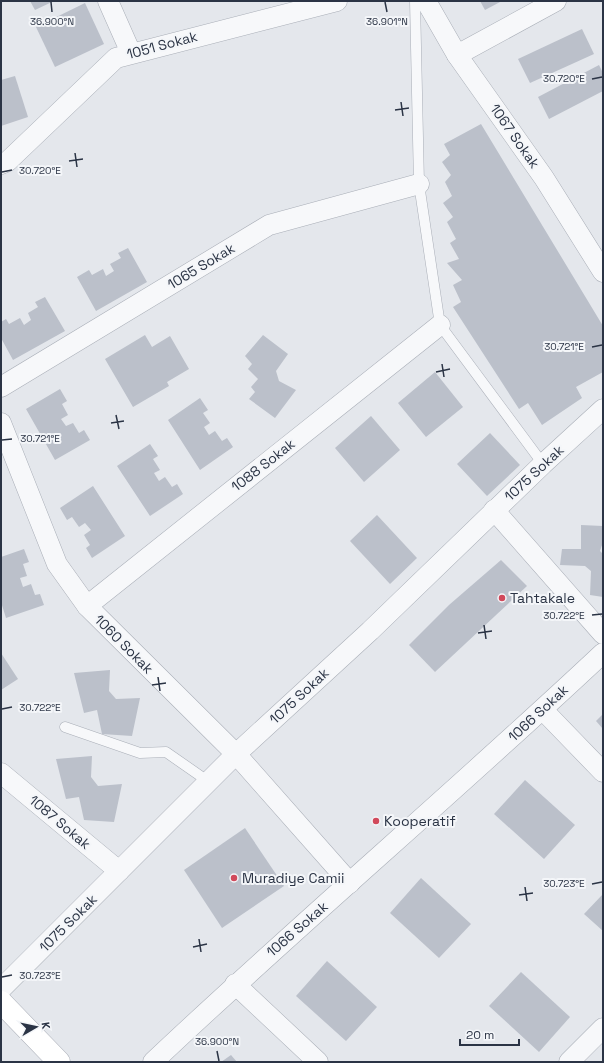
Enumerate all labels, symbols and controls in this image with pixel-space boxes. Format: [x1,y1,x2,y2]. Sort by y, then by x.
text: 36.900°N [30,15,74,28]
text: 36.901°N [366,15,408,28]
street label: 1051 Sokak [125,27,200,63]
text: 30.720°E [543,72,585,85]
street label: 1067 Sokak [486,100,544,172]
text: 30.720°E [19,164,61,177]
street label: 1065 Sokak [164,239,238,293]
text: 30.721°E [544,340,584,353]
text: 30.721°E [20,432,60,445]
street label: 1088 Sokak [227,434,299,496]
street label: 1075 Sokak [501,441,568,505]
place label: Tahtakale [510,589,575,607]
marker: Tahtakale [497,593,507,603]
text: 30.722°E [543,609,585,622]
street label: 1060 Sokak [91,611,158,678]
street label: 1075 Sokak [266,664,333,728]
street label: 1066 Sokak [504,680,572,745]
text: 30.722°E [19,701,61,714]
street label: 1087 Sokak [25,791,95,853]
place label: Kooperatif [384,812,456,830]
marker: Kooperatif [371,816,381,826]
place label: Muradiye Camii [242,869,344,887]
marker: Muradiye Camii [229,873,239,883]
text: 30.723°E [543,877,585,890]
street label: 1075 Sokak [35,890,101,956]
street label: 1066 Sokak [263,897,332,961]
text: 30.723°E [19,969,61,982]
north arrow [16,1007,56,1047]
text: K [38,1021,53,1030]
scale bar [460,1021,519,1047]
text: 20 m [466,1027,494,1043]
text: 36.900°N [195,1035,239,1048]

